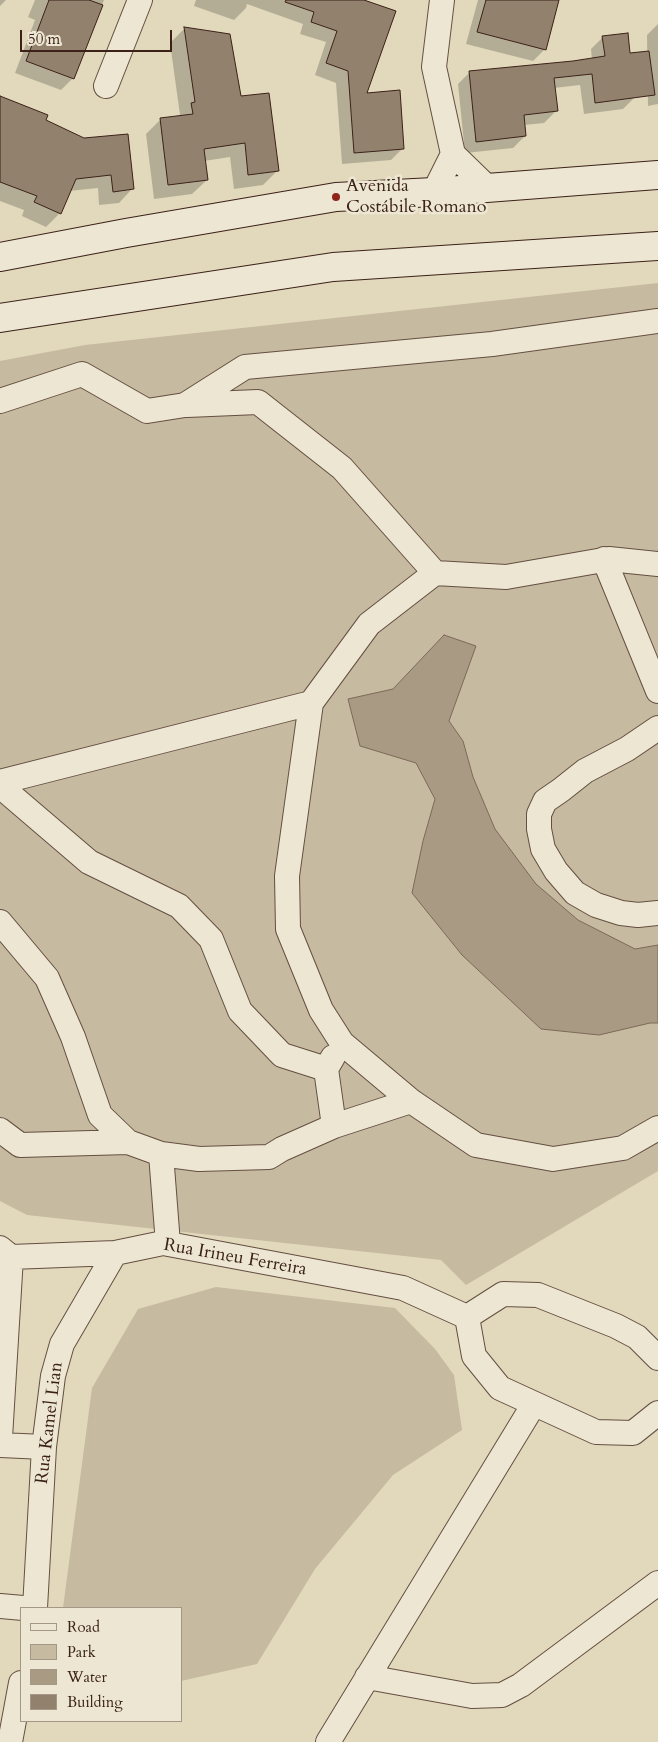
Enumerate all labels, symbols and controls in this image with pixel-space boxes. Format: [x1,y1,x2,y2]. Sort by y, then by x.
scale bar [22,20,175,52]
text: 50 m [28,29,60,49]
place label: Avenida Costábile Romano [346,176,486,218]
marker: Avenida Costábile Romano [330,191,342,203]
street label: Rua Irineu Ferreira [162,1235,308,1281]
street label: Rua Kamel Lian [32,1361,68,1485]
legend [20,1607,182,1722]
text: Road [67,1617,100,1637]
text: Park [67,1642,96,1662]
text: Water [67,1667,107,1687]
text: Building [67,1692,123,1712]

